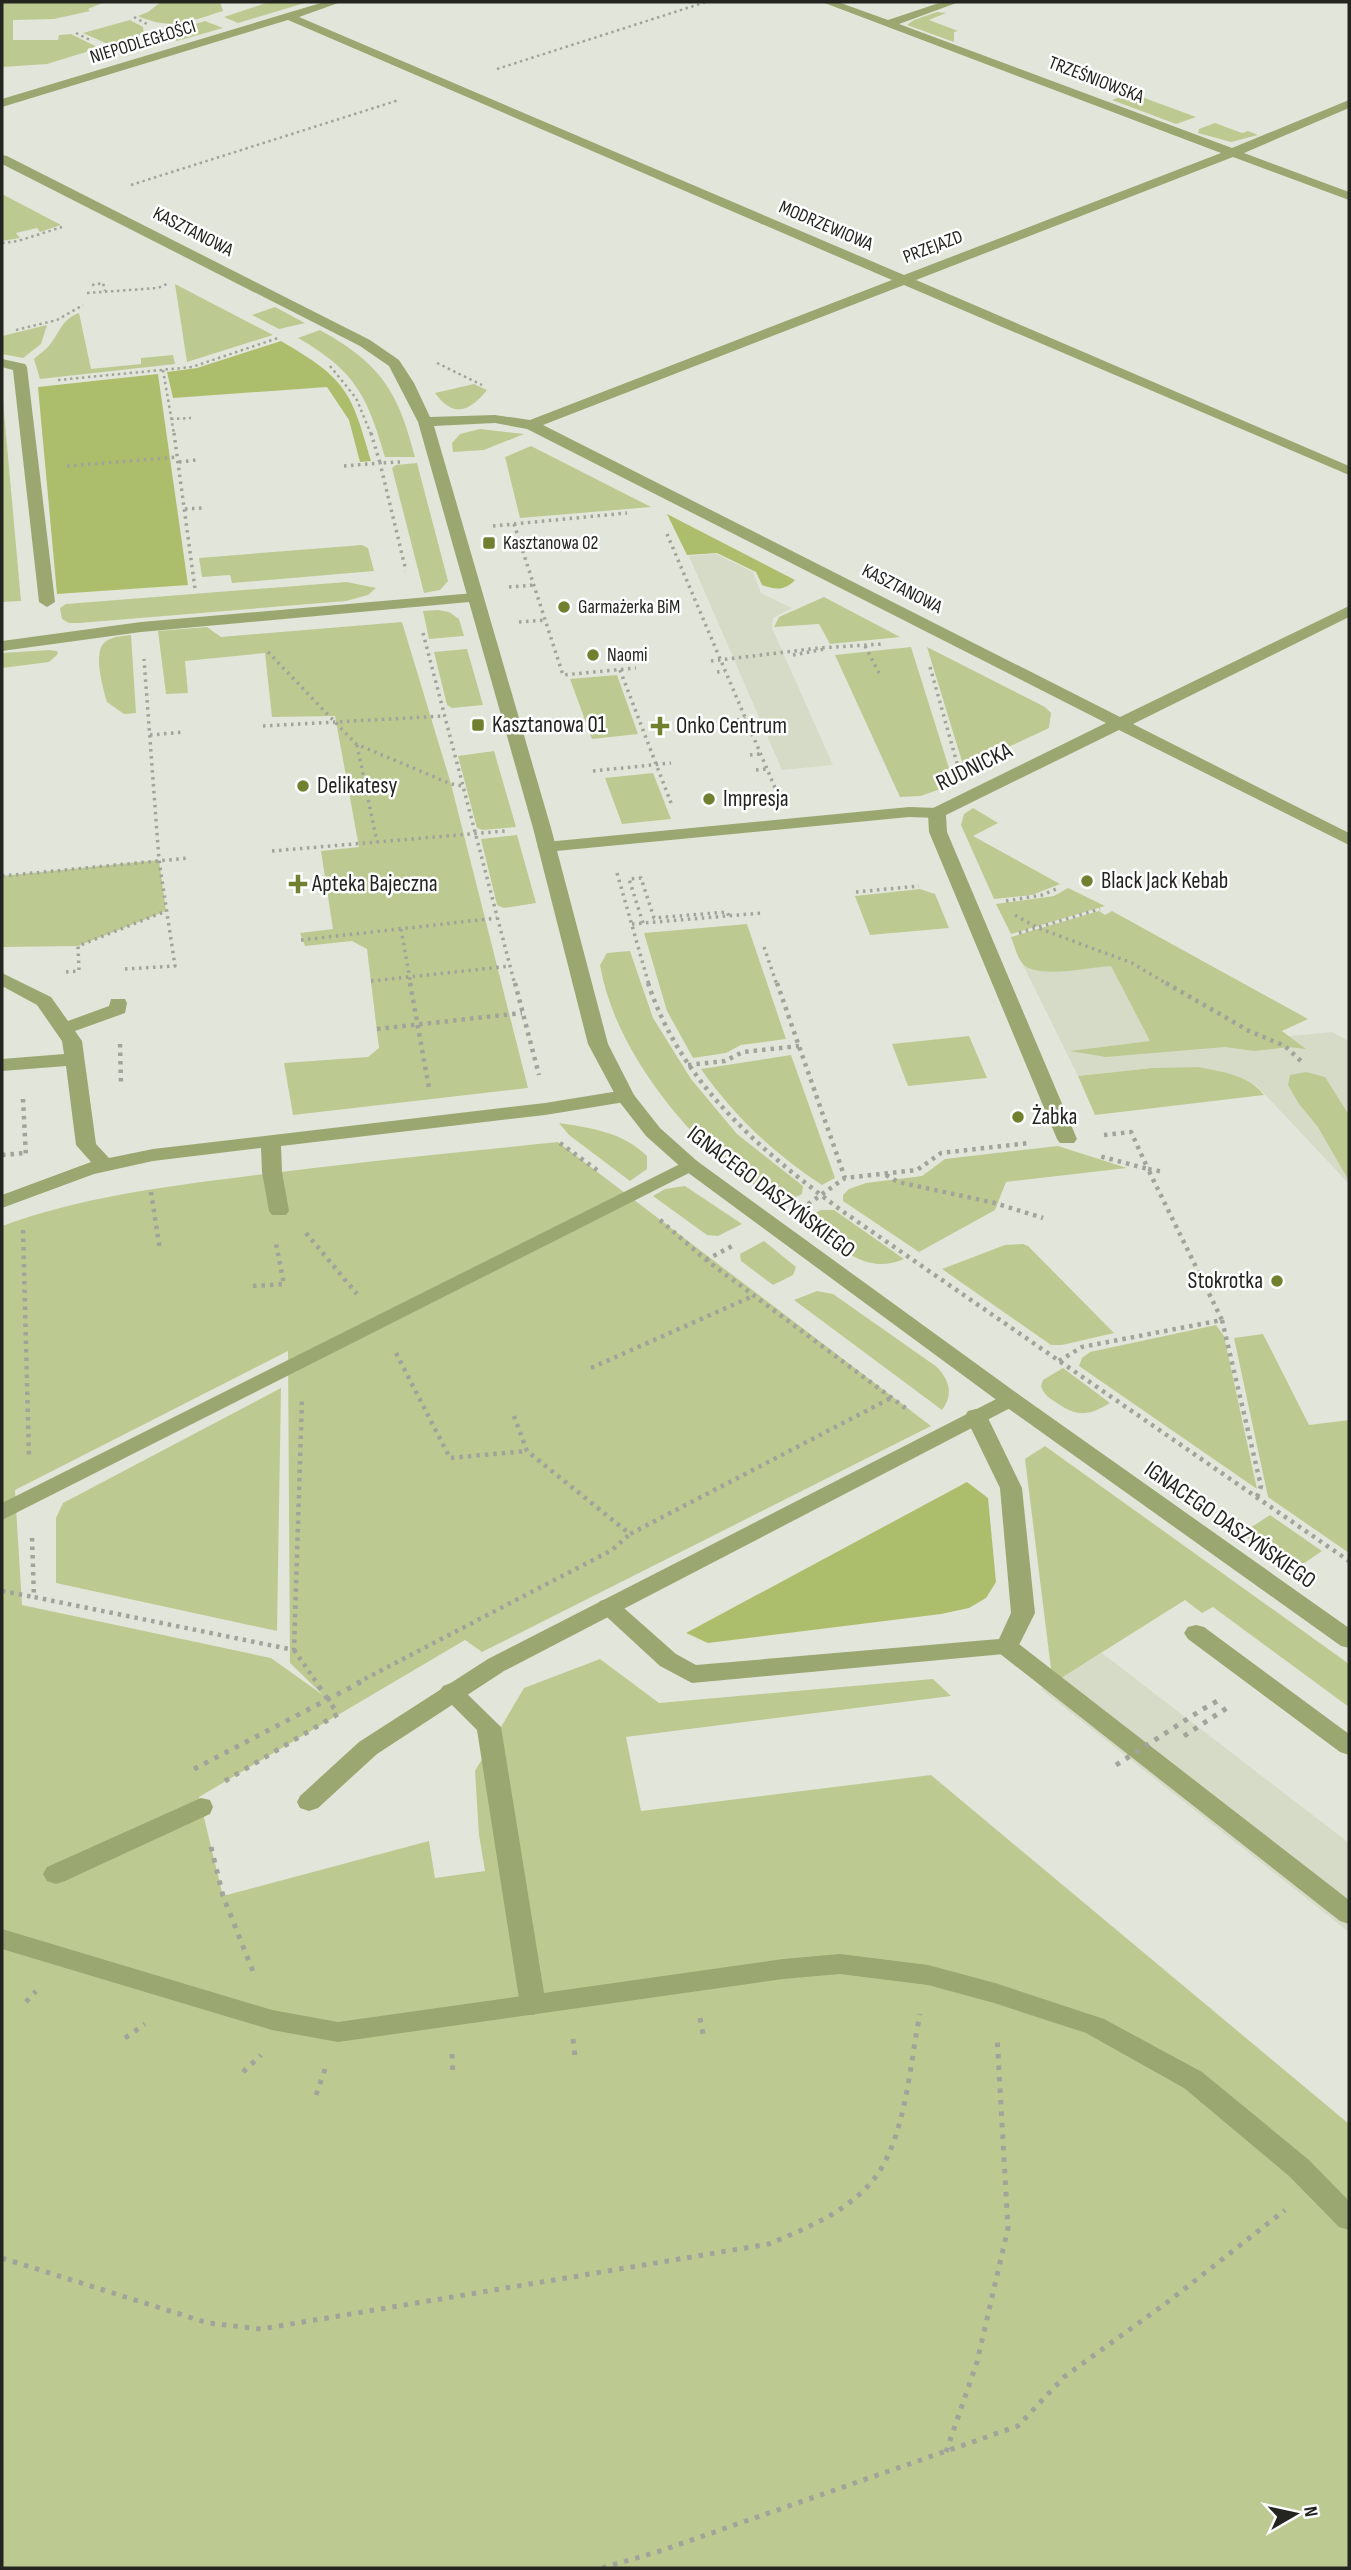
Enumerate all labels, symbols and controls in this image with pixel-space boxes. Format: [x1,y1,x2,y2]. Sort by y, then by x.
street label: NIEPODLEGŁOŚCI [87,15,199,69]
street label: TRZEŚNIOWSKA [1045,51,1148,109]
street label: MODRZEWIOWA [776,196,877,256]
street label: KASZTANOWA [149,202,238,262]
street label: PRZEJAZD [900,225,966,269]
place label: Kasztanowa 02 [503,532,598,555]
marker: Kasztanowa 02 [481,535,497,551]
street label: KASZTANOWA [858,559,947,619]
place label: Garmażerka BiM [578,596,680,619]
marker: Garmażerka BiM [556,599,572,615]
place label: Naomi [607,644,648,667]
marker: Naomi [585,647,601,663]
place label: Kasztanowa 01 [492,711,606,739]
place label: Onko Centrum [676,712,787,740]
marker: Onko Centrum [650,716,670,736]
marker: Kasztanowa 01 [470,717,486,733]
street label: RUDNICKA [931,737,1017,797]
place label: Delikatesy [317,772,398,800]
marker: Delikatesy [295,778,311,794]
place label: Impresja [723,785,789,813]
marker: Impresja [701,791,717,807]
place label: Black Jack Kebab [1101,867,1228,895]
place label: Apteka Bajeczna [311,870,438,898]
marker: Black Jack Kebab [1079,873,1095,889]
marker: Apteka Bajeczna [290,876,306,892]
place label: Żabka [1032,1103,1077,1131]
marker: Żabka [1010,1109,1026,1125]
street label: IGNACEGO DASZYŃSKIEGO [682,1120,860,1264]
place label: Stokrotka [1188,1267,1263,1295]
marker: Stokrotka [1269,1273,1285,1289]
street label: IGNACEGO DASZYŃSKIEGO [1139,1455,1321,1595]
north arrow [1260,2479,1330,2549]
text: N [1298,2505,1322,2518]

